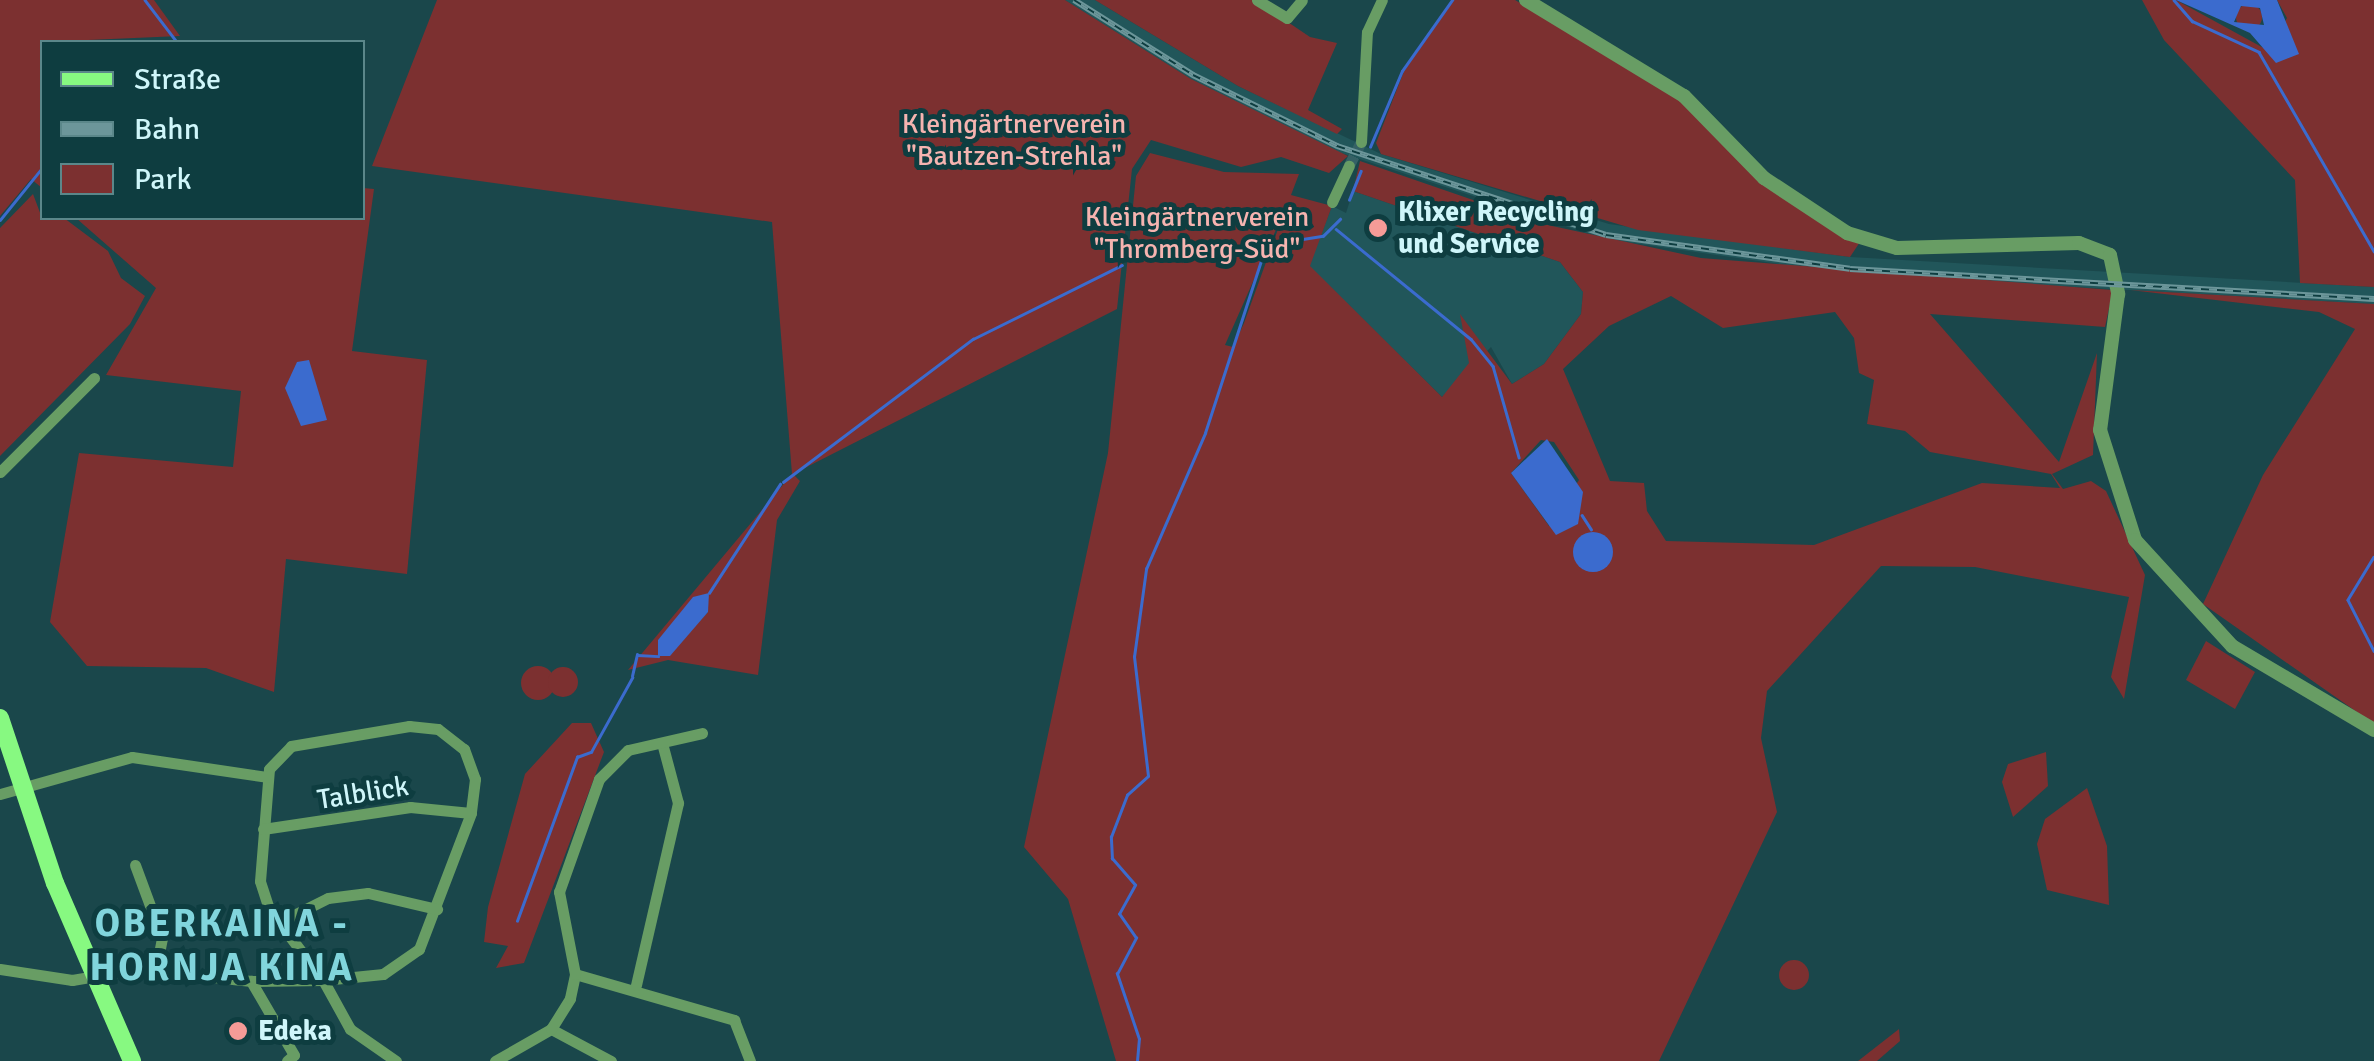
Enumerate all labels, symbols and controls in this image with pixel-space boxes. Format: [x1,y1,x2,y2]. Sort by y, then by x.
legend [40,40,365,220]
text: Straße [134,61,221,98]
park label: Kleingärtnerverein "Bautzen-Strehla" [902,107,1126,173]
text: Bahn [134,111,200,148]
text: Park [134,161,192,198]
place label: Klixer Recycling und Service [1398,195,1594,261]
park label: Kleingärtnerverein "Thromberg-Süd" [1085,200,1309,266]
marker: Klixer Recycling und Service [1367,217,1389,239]
street label: Talblick [315,769,411,817]
district label: OBERKAINA - HORNJA KINA [90,901,354,991]
place label: Edeka [258,1014,332,1048]
marker: Edeka [227,1020,249,1042]

